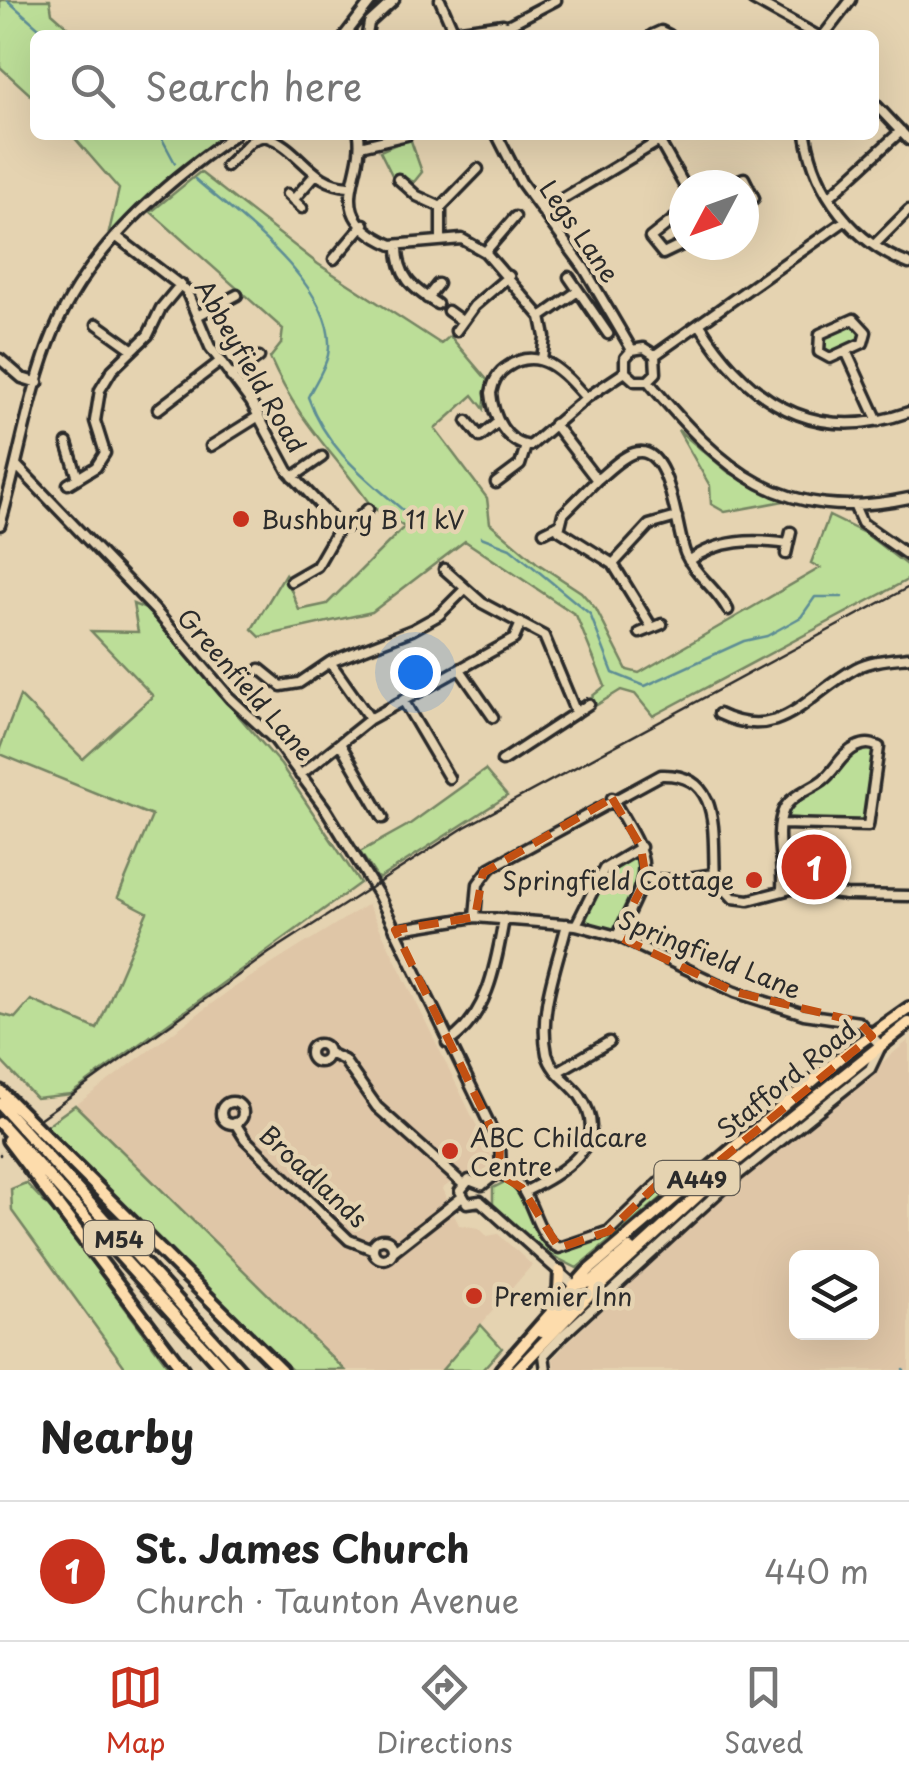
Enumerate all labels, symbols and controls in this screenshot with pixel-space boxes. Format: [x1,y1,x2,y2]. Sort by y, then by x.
search box [30,30,879,140]
text: Search here [145,57,362,114]
icon: search [65,58,120,113]
north arrow [669,170,759,260]
street label: Legs Lane [531,172,629,290]
street label: Abbeyfield Road [186,272,316,460]
place label: Bushbury B 11 kV [261,500,464,538]
marker: Bushbury B 11 kV [230,508,252,530]
street label: Greenfield Lane [169,599,323,769]
your location [390,647,441,698]
pin: 1 [782,830,846,904]
place label: Springfield Cottage [502,861,734,899]
marker: Springfield Cottage [743,869,765,891]
street label: Springfield Lane [613,900,807,1008]
street label: Stafford Road [708,1011,864,1147]
street label: Broadlands [251,1116,377,1236]
place label: ABC Childcare Centre [470,1118,647,1185]
marker: ABC Childcare Centre [439,1140,461,1162]
road number: A449 [654,1161,740,1195]
road number: M54 [84,1221,154,1255]
map controls [789,1250,879,1340]
button: layers [789,1250,879,1340]
place label: Premier Inn [494,1277,632,1315]
marker: Premier Inn [463,1285,485,1307]
text: Nearby [40,1404,194,1467]
text: St. James Church [135,1519,470,1576]
text: 1 [65,1547,80,1595]
text: 440 m [764,1547,869,1595]
text: Church · Taunton Avenue [135,1576,519,1624]
tab: Map [106,1660,165,1763]
tab: Directions [377,1660,513,1763]
tab: Saved [724,1660,803,1763]

